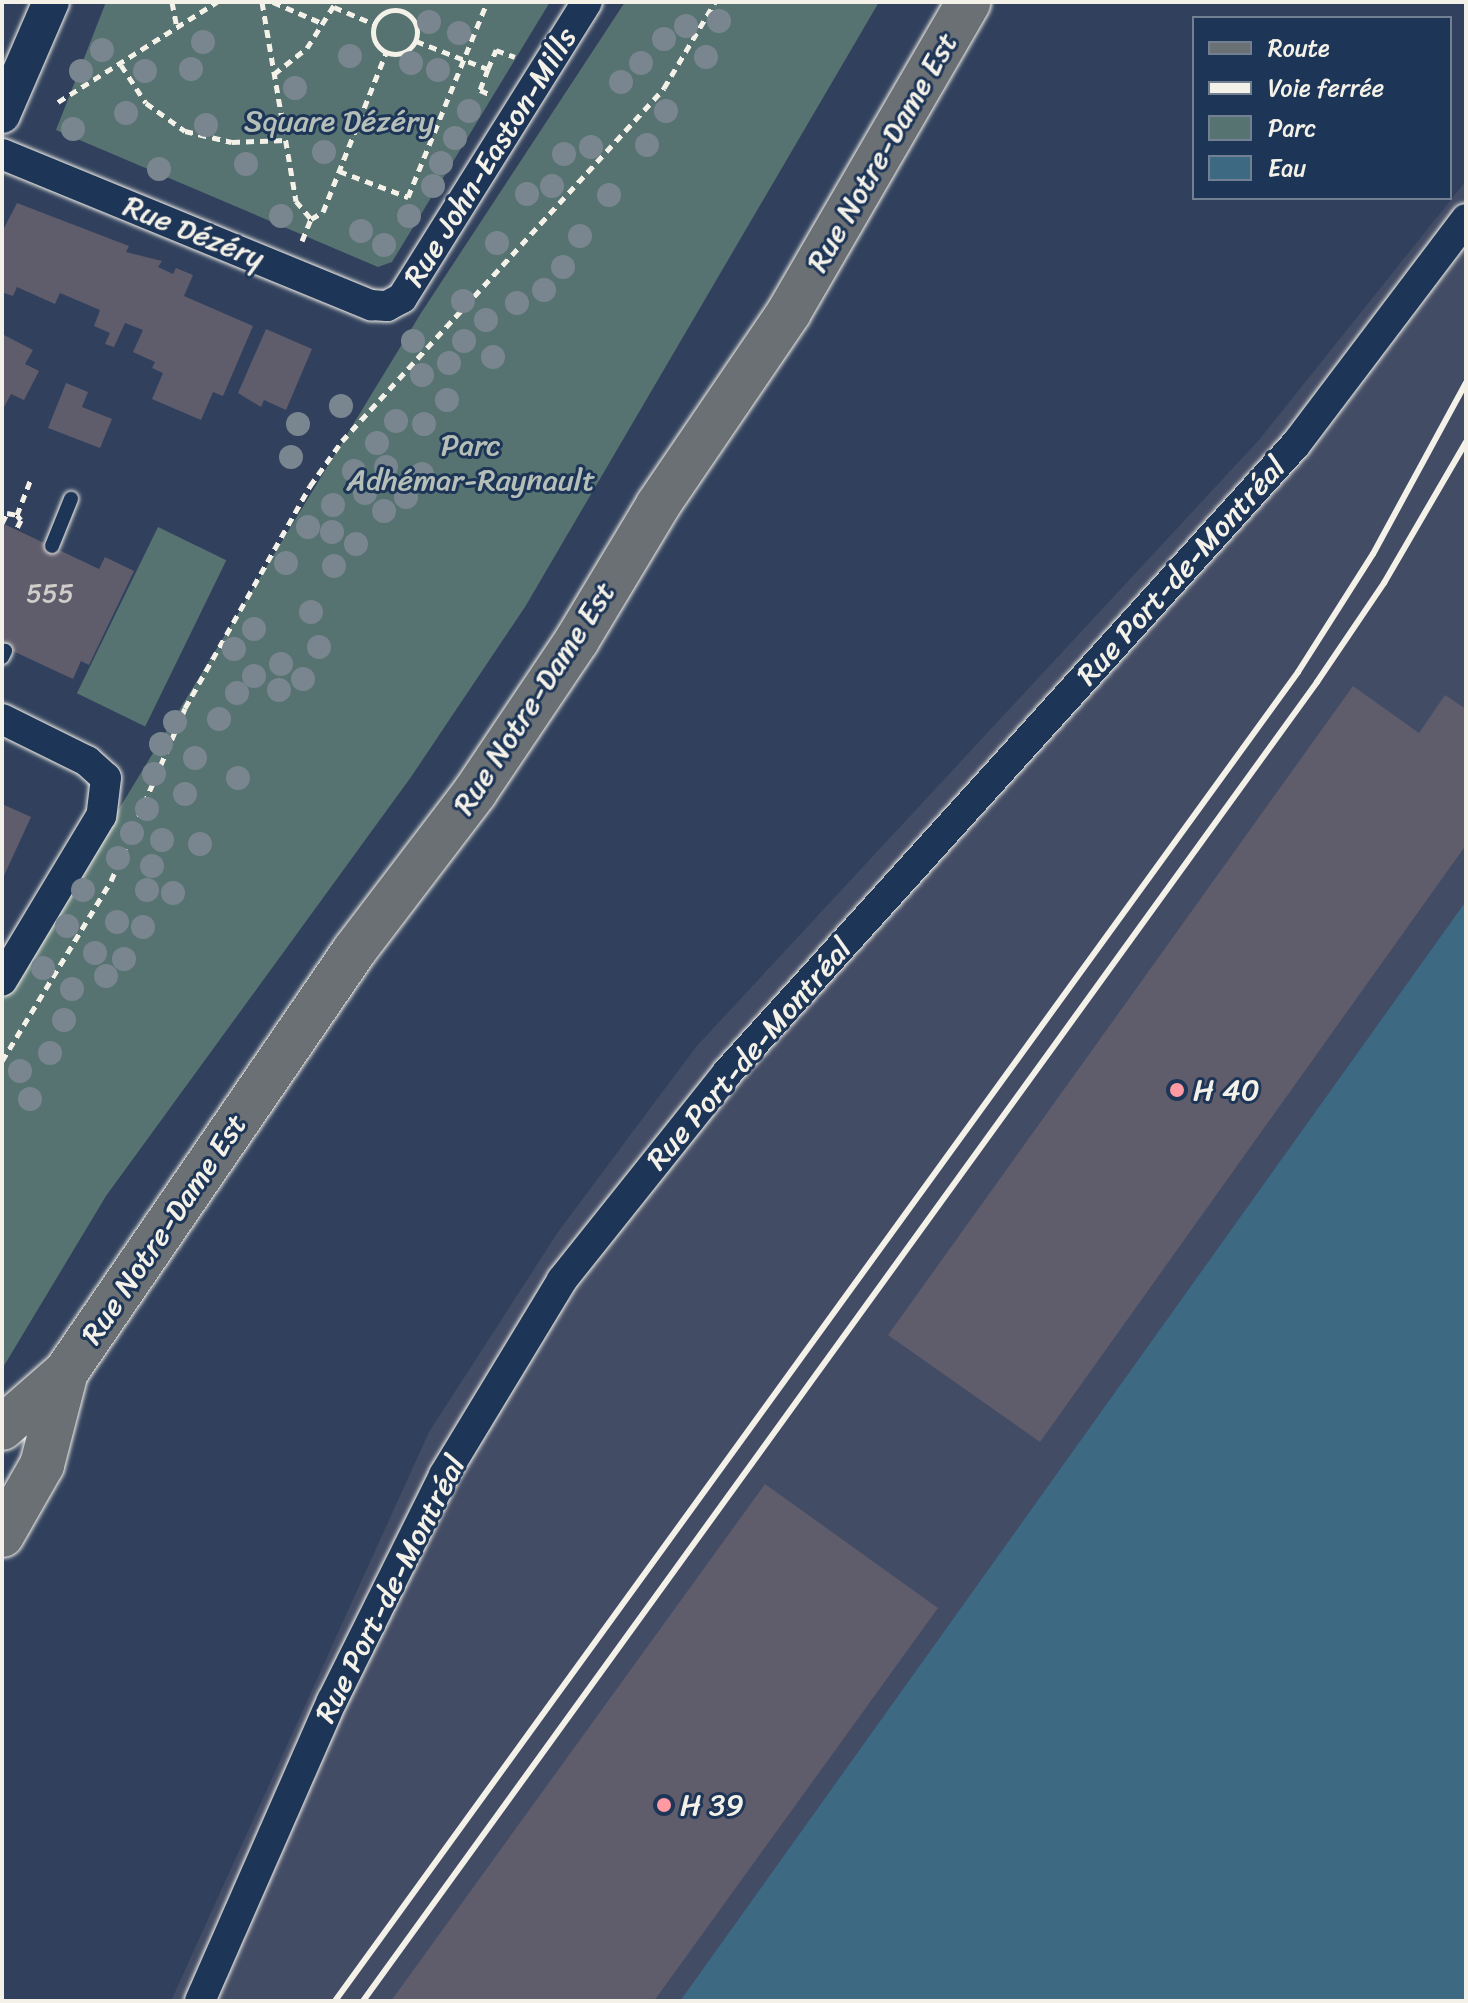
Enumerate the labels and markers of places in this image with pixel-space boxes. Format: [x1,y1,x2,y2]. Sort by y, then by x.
place label: H 40 [1193,1072,1260,1108]
marker: H 40 [1168,1081,1186,1099]
place label: H 39 [680,1787,744,1823]
marker: H 39 [655,1796,673,1814]

